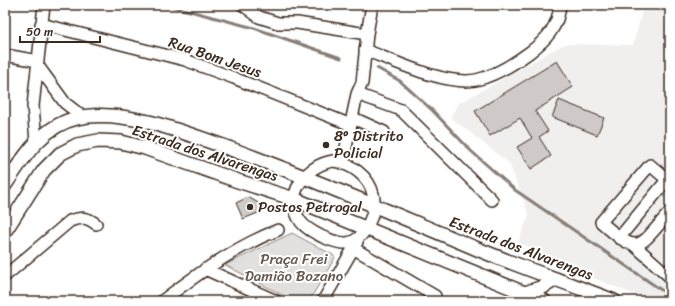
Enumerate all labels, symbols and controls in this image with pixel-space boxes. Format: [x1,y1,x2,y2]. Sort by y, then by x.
scale bar [20,18,100,44]
text: 50 m [26,21,53,43]
street label: Rua Bom Jesus [165,29,266,85]
street label: Estrada dos Alvarengas [129,117,282,189]
place label: 8º Distrito Policial [334,123,404,166]
marker: 8º Distrito Policial [321,140,331,150]
place label: Postos Petrogal [258,194,363,220]
marker: Postos Petrogal [245,202,255,212]
street label: Estrada dos Alvarengas [445,209,597,288]
park label: Praça Frei Damião Bozano [245,246,344,289]

